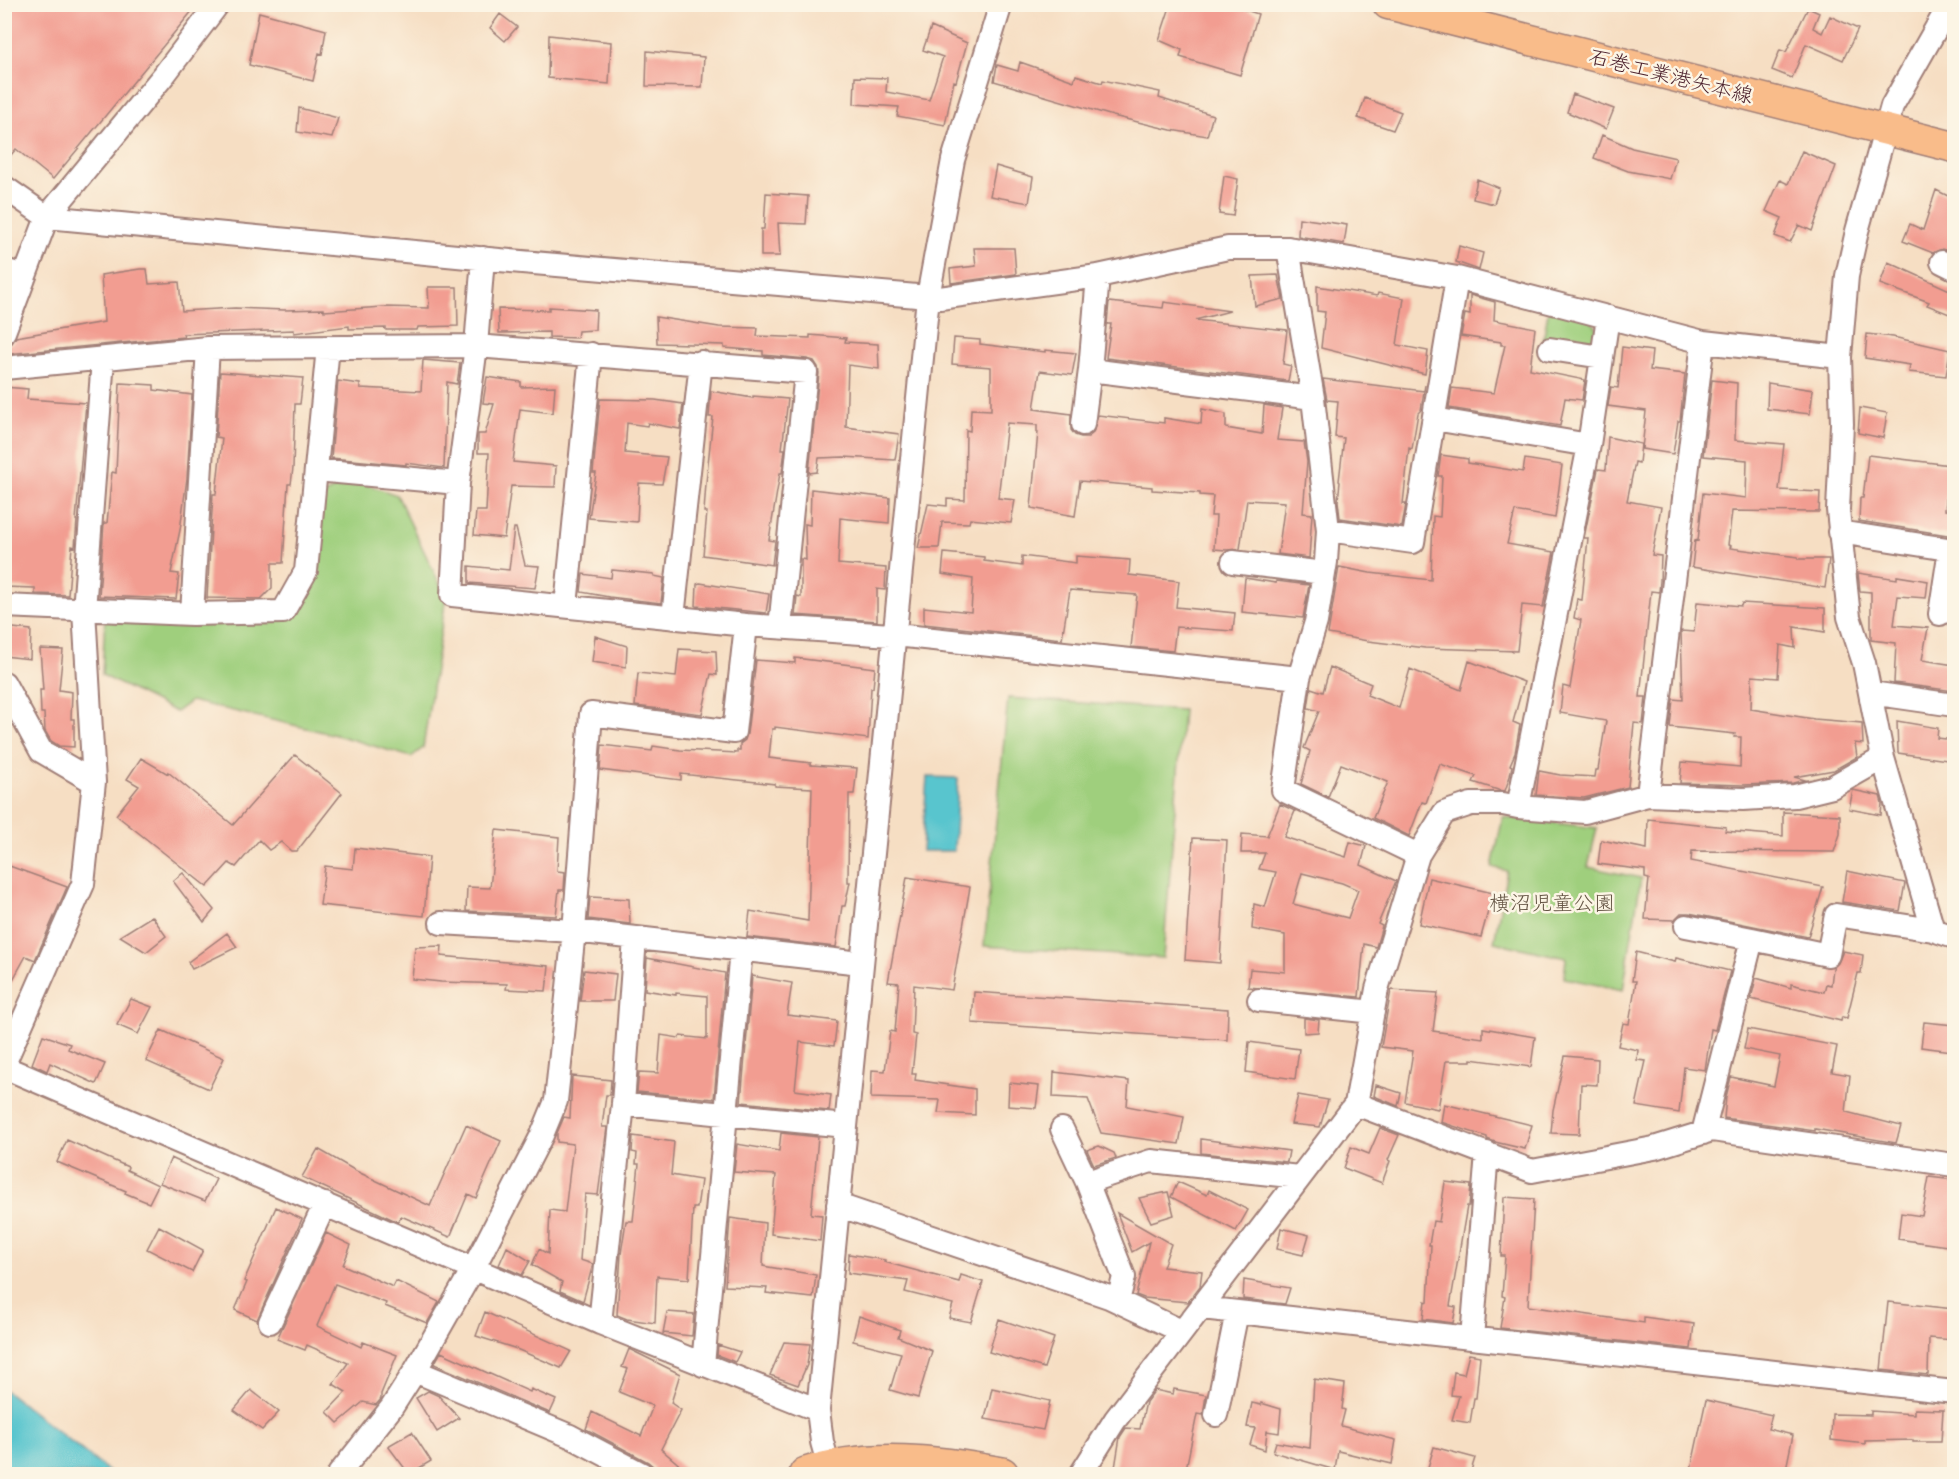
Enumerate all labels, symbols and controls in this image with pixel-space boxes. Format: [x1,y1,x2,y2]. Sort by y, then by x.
street label: 石巻工業港矢本線 [1586,43,1756,111]
park label: 横沼児童公園 [1489,890,1615,918]

